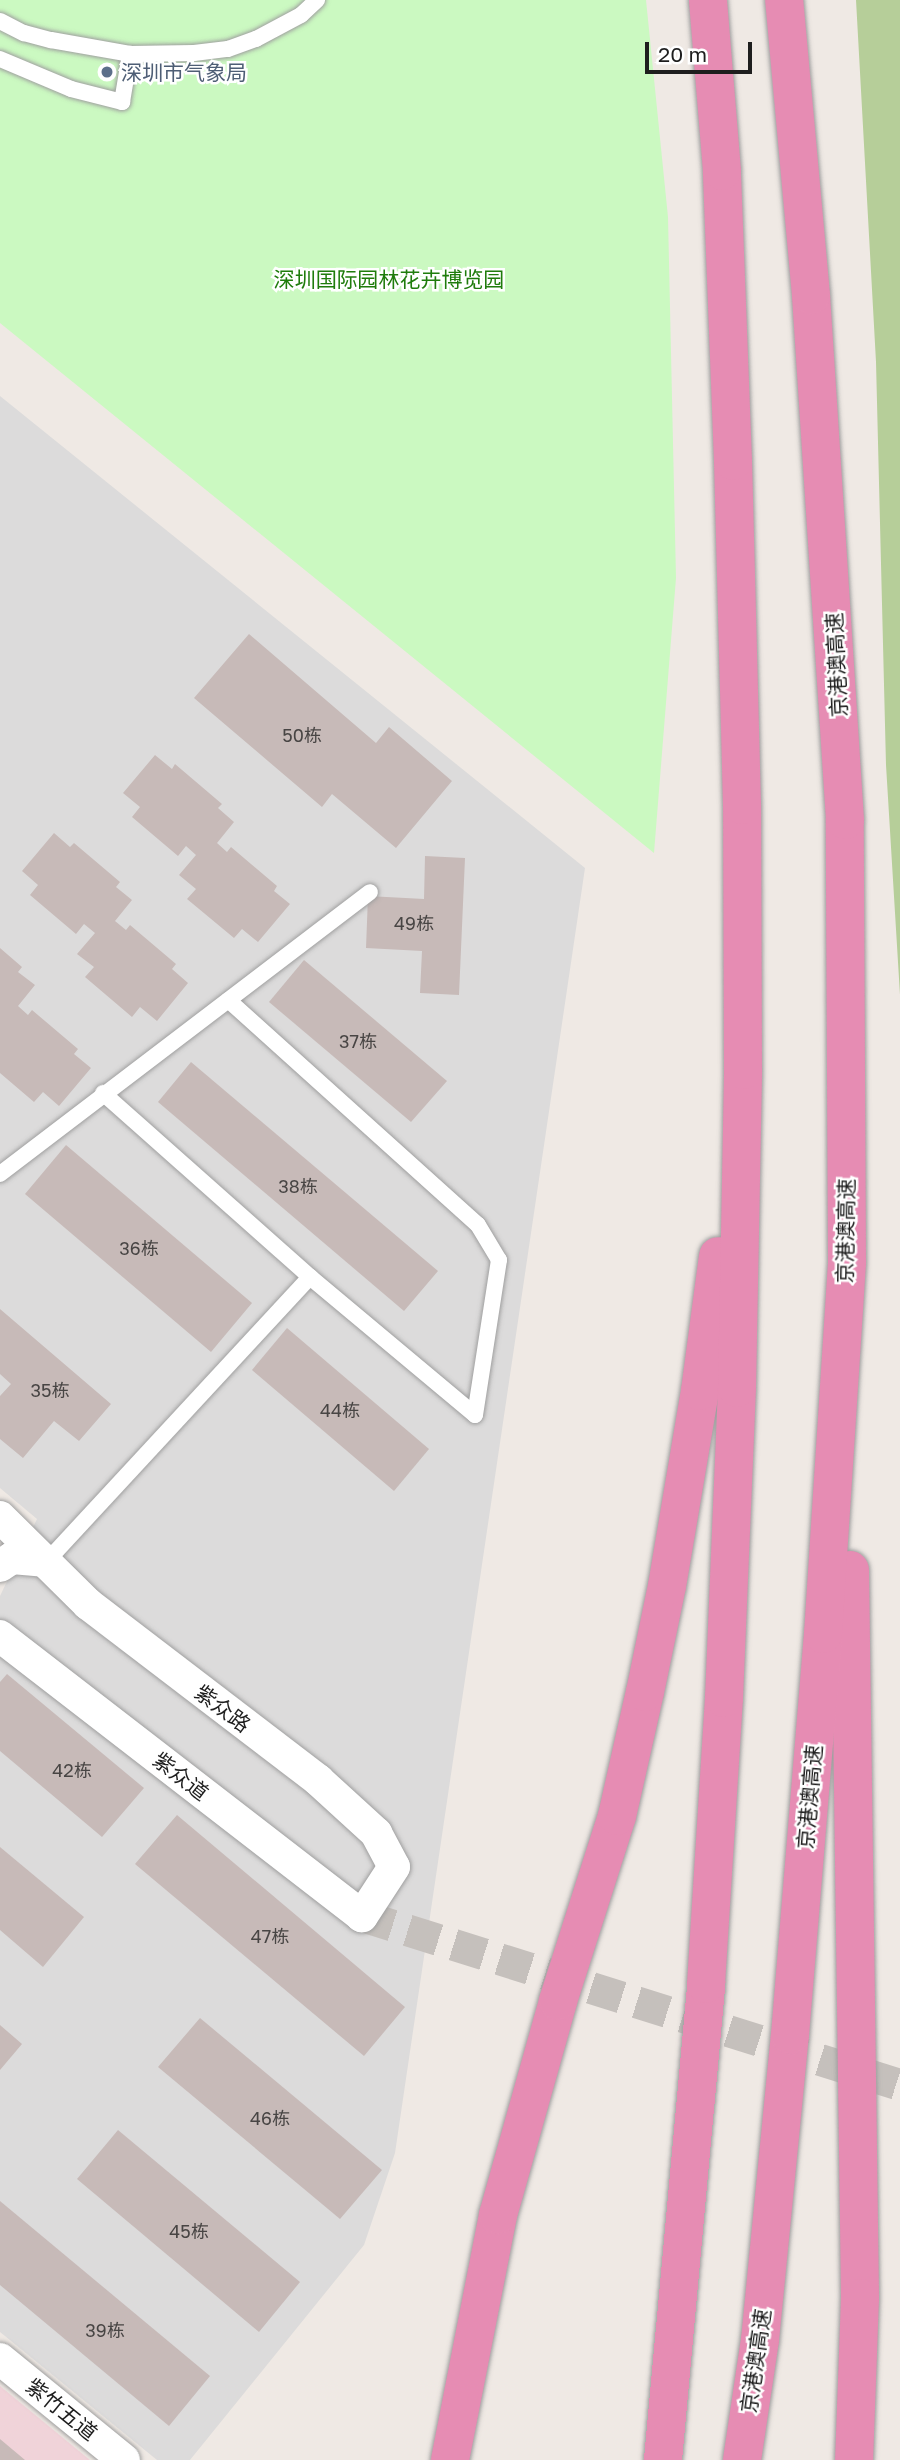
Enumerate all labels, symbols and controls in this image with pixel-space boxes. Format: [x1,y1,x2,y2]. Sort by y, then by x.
scale bar [648,28,755,72]
text: 20 m [658,41,707,67]
place label: 深圳市气象局 [121,59,247,85]
marker: 深圳市气象局 [99,64,115,80]
park label: 深圳国际园林花卉博览园 [274,266,504,292]
street label: 京港澳高速 [821,612,851,718]
house number: 50栋 [282,724,322,746]
house number: 49栋 [394,912,434,934]
house number: 37栋 [339,1030,377,1052]
house number: 38栋 [278,1175,318,1197]
street label: 京港澳高速 [831,1178,859,1284]
house number: 36栋 [119,1237,159,1259]
house number: 35栋 [31,1379,69,1401]
house number: 44栋 [320,1399,360,1421]
street label: 紫众路 [190,1679,256,1737]
street label: 京港澳高速 [792,1744,826,1850]
street label: 紫众道 [148,1747,214,1805]
house number: 42栋 [52,1759,92,1781]
house number: 47栋 [251,1925,289,1947]
house number: 46栋 [250,2107,290,2129]
house number: 45栋 [169,2220,209,2242]
street label: 京港澳高速 [735,2307,775,2415]
house number: 39栋 [85,2319,125,2341]
street label: 紫竹五道 [21,2373,103,2445]

